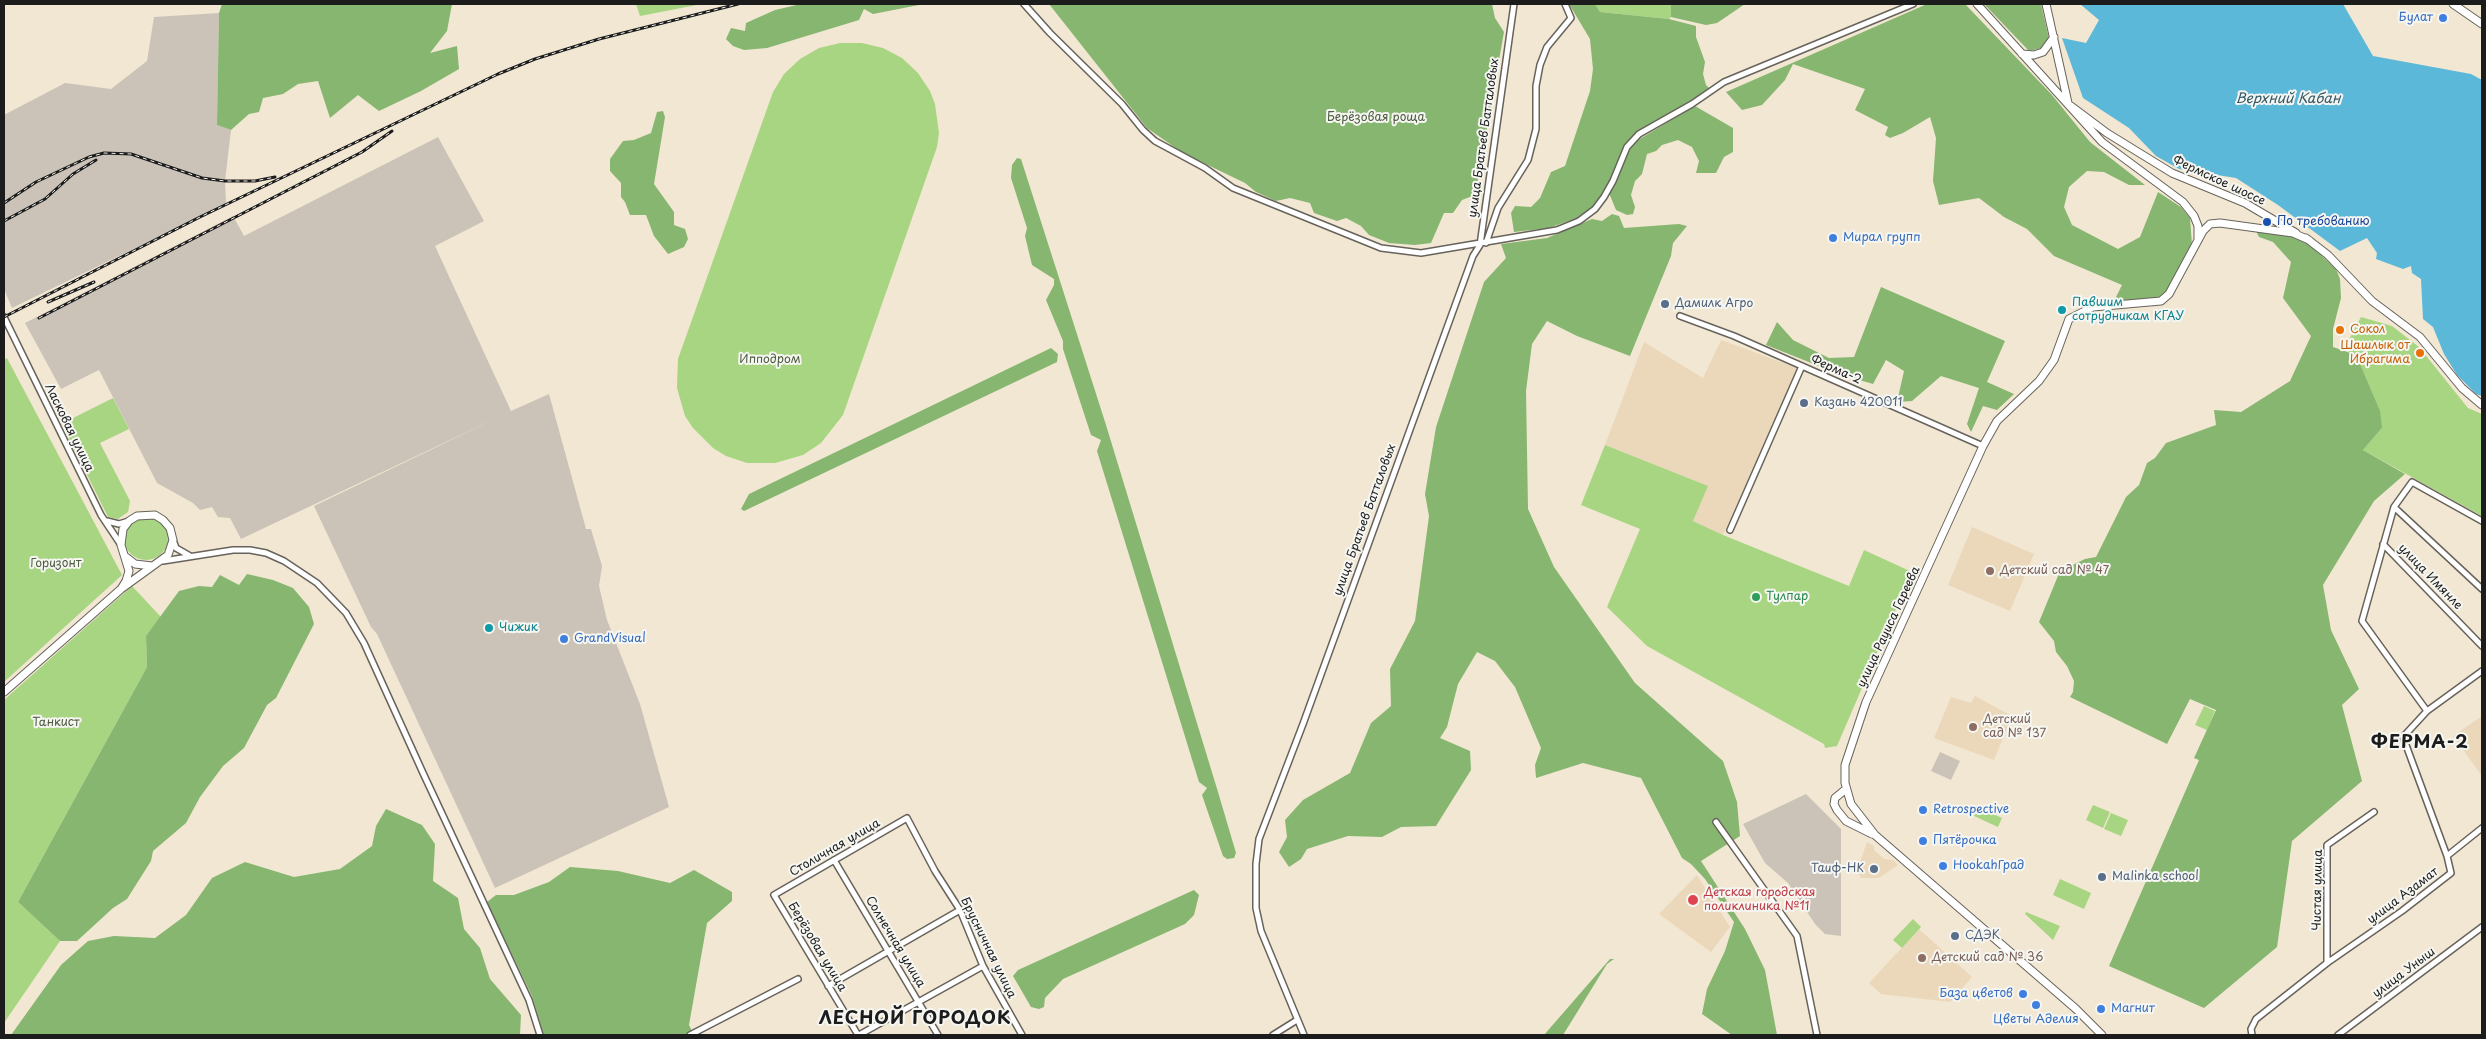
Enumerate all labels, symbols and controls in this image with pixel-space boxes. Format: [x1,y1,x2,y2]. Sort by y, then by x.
place label: Булат [2399,11,2433,25]
marker: Булат [2437,12,2449,24]
street label: улица Братьев Батталовых [1466,58,1502,218]
water label: Верхний Кабан [2236,91,2340,107]
park label: Берёзовая роща [1327,111,1425,125]
street label: Фермское шоссе [2170,153,2268,209]
place label: По требованию [2277,215,2370,229]
marker: По требованию [2261,216,2273,228]
place label: Мирал групп [1843,231,1921,245]
marker: Мирал групп [1827,232,1839,244]
place label: Павшим сотрудникам КГАУ [2072,296,2184,324]
place label: Дамилк Агро [1675,297,1753,311]
marker: Дамилк Агро [1659,298,1671,310]
marker: Павшим сотрудникам КГАУ [2056,304,2068,316]
place label: Сокол [2350,323,2385,337]
marker: Сокол [2334,324,2346,336]
place label: Шашлык от Ибрагима [2341,339,2410,367]
marker: Шашлык от Ибрагима [2414,347,2426,359]
street label: Ферма-2 [1808,352,1864,388]
park label: Ипподром [739,353,801,367]
street label: Ласковая улица [41,382,97,474]
place label: Казань 420011 [1814,396,1902,410]
marker: Казань 420011 [1798,397,1810,409]
street label: улица Братьев Батталовых [1331,442,1399,598]
street label: улица Имянле [2395,541,2465,613]
park label: Горизонт [30,557,82,571]
street label: улица Рауиса Гареева [1855,564,1923,690]
place label: Детский сад № 47 [2000,564,2109,578]
marker: Детский сад № 47 [1984,565,1996,577]
place label: Тулпар [1766,590,1808,604]
marker: Тулпар [1750,591,1762,603]
place label: Чижик [499,621,538,635]
marker: Чижик [483,622,495,634]
place label: GrandVisual [574,632,646,646]
marker: GrandVisual [558,633,570,645]
place label: Детский сад № 137 [1983,713,2046,741]
park label: Танкист [32,716,80,730]
marker: Детский сад № 137 [1967,721,1979,733]
district label: ФЕРМА-2 [2370,732,2470,754]
place label: Retrospective [1933,803,2009,817]
marker: Retrospective [1917,804,1929,816]
street label: Столичная улица [787,816,883,880]
place label: Пятёрочка [1933,834,1996,848]
marker: Пятёрочка [1917,835,1929,847]
street label: Чистая улица [2310,849,2326,931]
place label: HookahГрад [1953,859,2024,873]
marker: HookahГрад [1937,860,1949,872]
place label: Таиф-НК [1811,862,1864,876]
marker: Таиф-НК [1868,863,1880,875]
street label: улица Азамат [2365,865,2441,927]
place label: Malinka school [2112,870,2199,884]
marker: Malinka school [2096,871,2108,883]
place label: Детская городская поликлиника №11 [1704,886,1815,914]
marker: Детская городская поликлиника №11 [1686,893,1700,907]
street label: Солнечная улица [862,894,928,990]
street label: Брусничная улица [957,895,1019,1001]
street label: Берёзовая улица [785,900,849,994]
place label: СДЭК [1965,929,2000,943]
marker: СДЭК [1949,930,1961,942]
street label: улица Уныш [2370,945,2438,1001]
place label: Детский сад № 36 [1932,951,2043,965]
marker: Детский сад № 36 [1916,952,1928,964]
place label: База цветов [1940,987,2013,1001]
marker: База цветов [2017,988,2029,1000]
marker: Цветы Аделия [2030,999,2042,1011]
place label: Магнит [2111,1002,2155,1016]
marker: Магнит [2095,1003,2107,1015]
district label: ЛЕСНОЙ ГОРОДОК [818,1008,1012,1030]
place label: Цветы Аделия [1993,1013,2079,1027]

